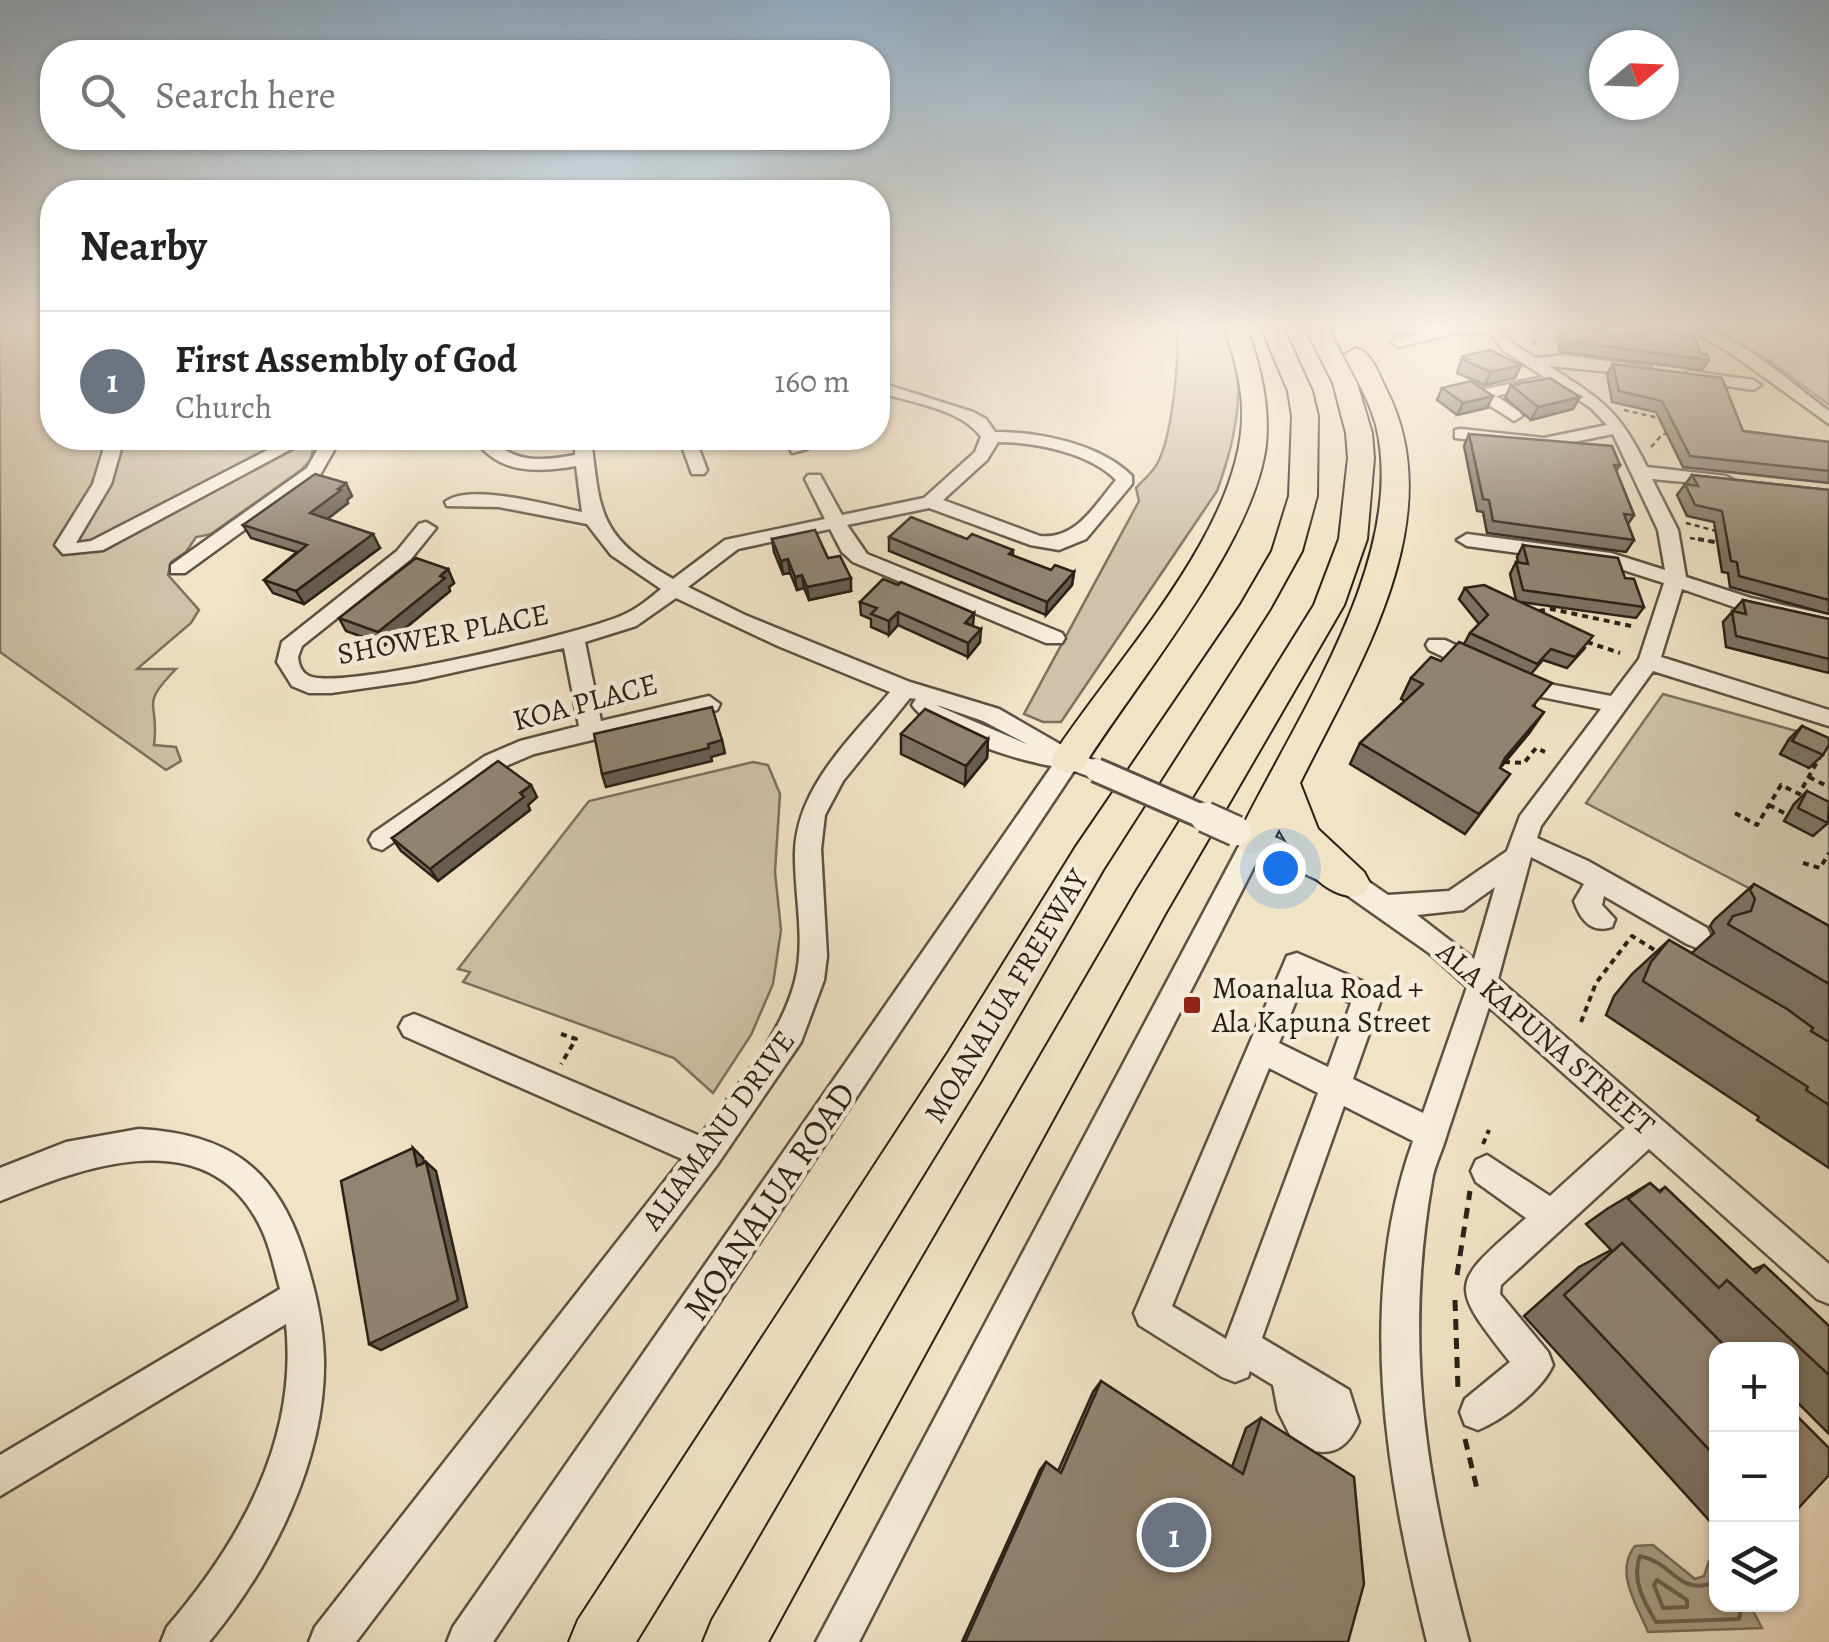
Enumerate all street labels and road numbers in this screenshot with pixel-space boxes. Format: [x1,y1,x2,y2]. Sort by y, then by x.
street label: SHOWER PLACE [334,594,552,674]
street label: KOA PLACE [508,663,662,741]
street label: MOANALUA FREEWAY [914,861,1098,1130]
street label: ALA KAPUNA STREET [1428,931,1664,1144]
street label: ALIAMANU DRIVE [631,1022,804,1239]
street label: MOANALUA ROAD [672,1073,866,1329]

